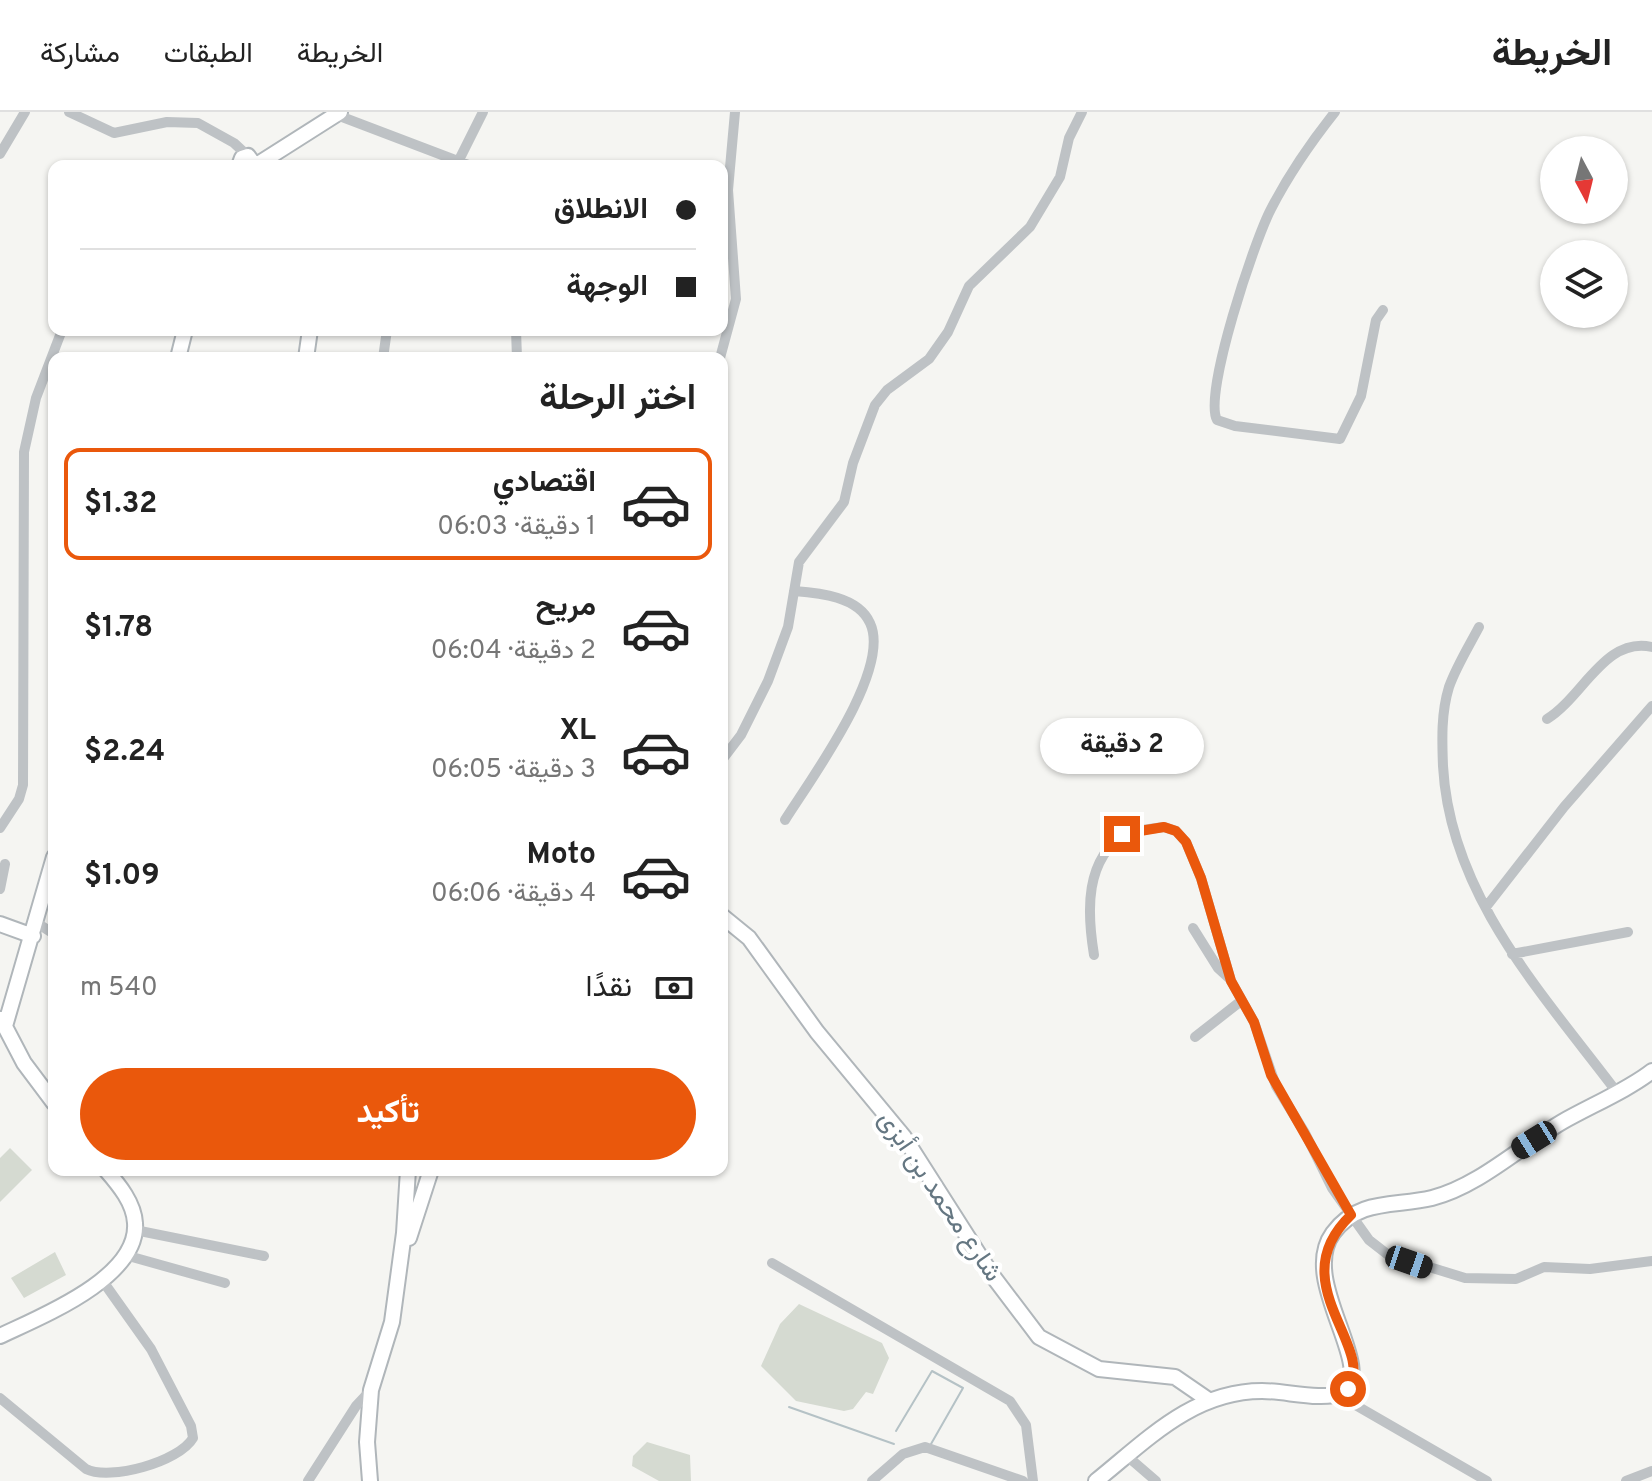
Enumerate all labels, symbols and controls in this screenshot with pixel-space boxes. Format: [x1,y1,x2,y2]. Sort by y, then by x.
text: الخريطة [1492,31,1612,80]
text: مشاركة [40,37,120,73]
text: الطبقات [164,37,253,73]
text: الخريطة [297,37,383,73]
north arrow [1540,136,1628,224]
map controls [1540,136,1628,328]
text: الانطلاق [554,192,648,229]
button: layers [1540,240,1628,328]
text: الوجهة [566,269,648,306]
text: اختر الرحلة [539,377,696,423]
text: اقتصادي [493,465,596,502]
icon: car [620,468,692,540]
text: $1.32 [84,486,157,523]
text: 1 دقيقة · 06:03 [437,511,596,544]
text: مريح [536,589,596,626]
icon: car [620,592,692,664]
text: $1.78 [84,610,153,647]
text: 2 دقيقة · 06:04 [431,635,596,668]
text: XL [559,713,596,750]
icon: car [620,716,692,788]
callout: 2 دقيقة [1040,718,1204,774]
text: 2 دقيقة [1080,729,1164,762]
text: $2.24 [84,734,165,771]
text: 3 دقيقة · 06:05 [431,754,596,787]
route end [1104,816,1140,852]
text: Moto [526,837,596,874]
icon: car [620,840,692,912]
text: $1.09 [84,858,160,895]
text: 4 دقيقة · 06:06 [431,878,596,911]
icon: cash [652,966,696,1010]
text: نقدًا [586,970,632,1007]
text: 540 m [80,972,158,1005]
button: تأكيد [80,1068,696,1160]
street label: شارع محمد بن أبزى [870,1105,1009,1289]
car [1507,1117,1561,1163]
car [1382,1243,1436,1281]
route start [1330,1371,1366,1407]

